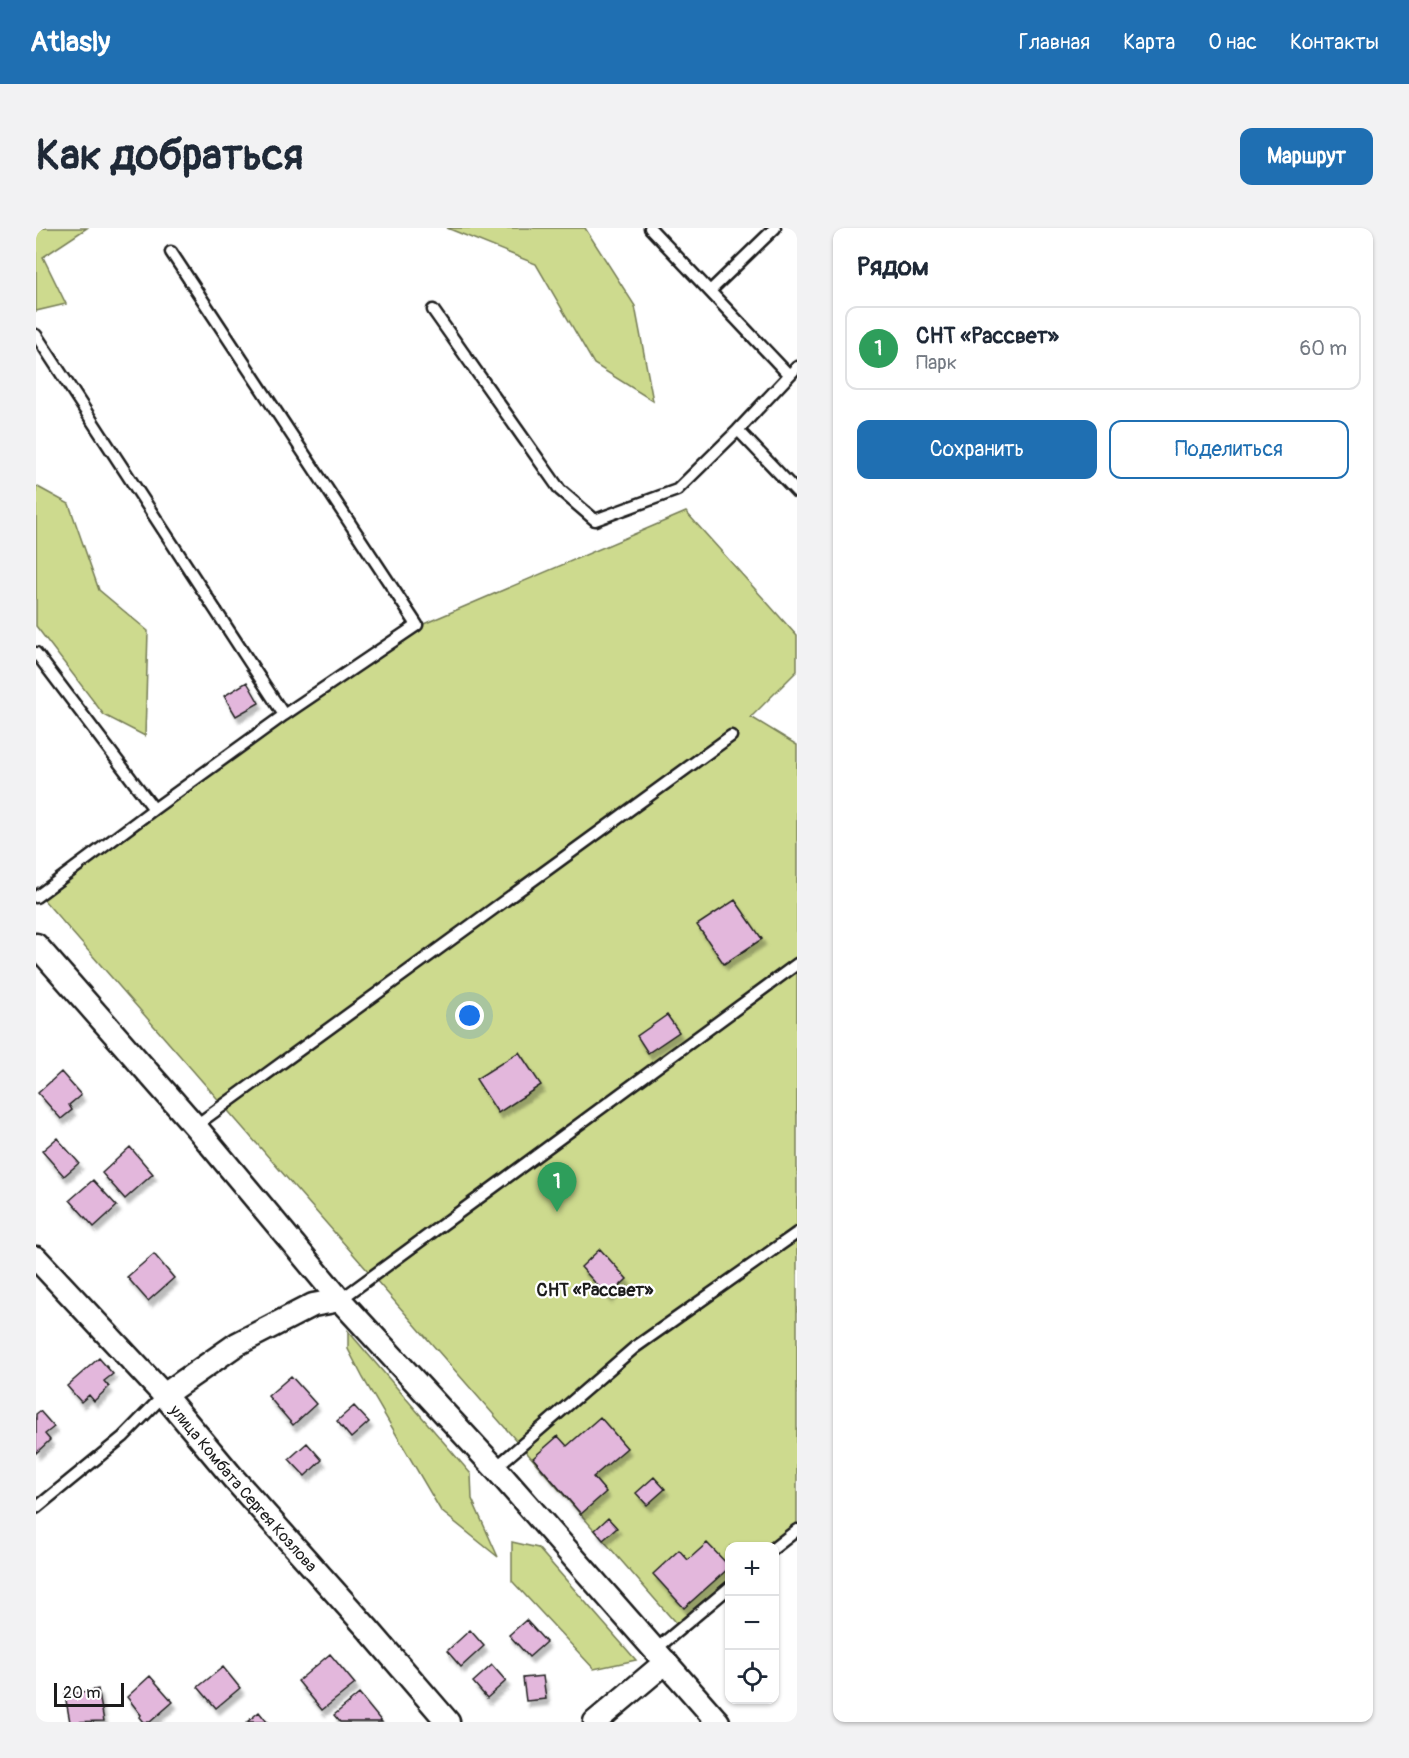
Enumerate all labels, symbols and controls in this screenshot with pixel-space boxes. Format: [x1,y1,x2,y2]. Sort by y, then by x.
text: Atlasly [30,25,110,60]
text: Главная [1019,29,1090,56]
text: Карта [1123,29,1175,56]
text: О нас [1208,29,1257,56]
text: Контакты [1290,29,1379,56]
button: Маршрут [1240,128,1373,185]
text: Как добраться [36,130,303,182]
text: Рядом [857,251,929,283]
text: СНТ «Рассвет» [916,322,1059,350]
text: 1 [875,336,882,361]
text: 60 m [1300,336,1347,361]
text: Парк [916,350,957,375]
button: Сохранить [857,420,1097,479]
button: Поделиться [1109,420,1349,479]
your location [455,1001,484,1030]
pin: 1 [538,1162,576,1212]
district label: СНТ «Рассвет» [537,1279,654,1302]
street label: улица Комбата Сергея Козлова [165,1400,321,1576]
map controls [725,1542,779,1704]
button: + [725,1542,779,1596]
button: − [725,1596,779,1650]
button: locate [725,1650,779,1704]
scale bar [54,1680,124,1708]
text: 20 m [63,1683,101,1703]

